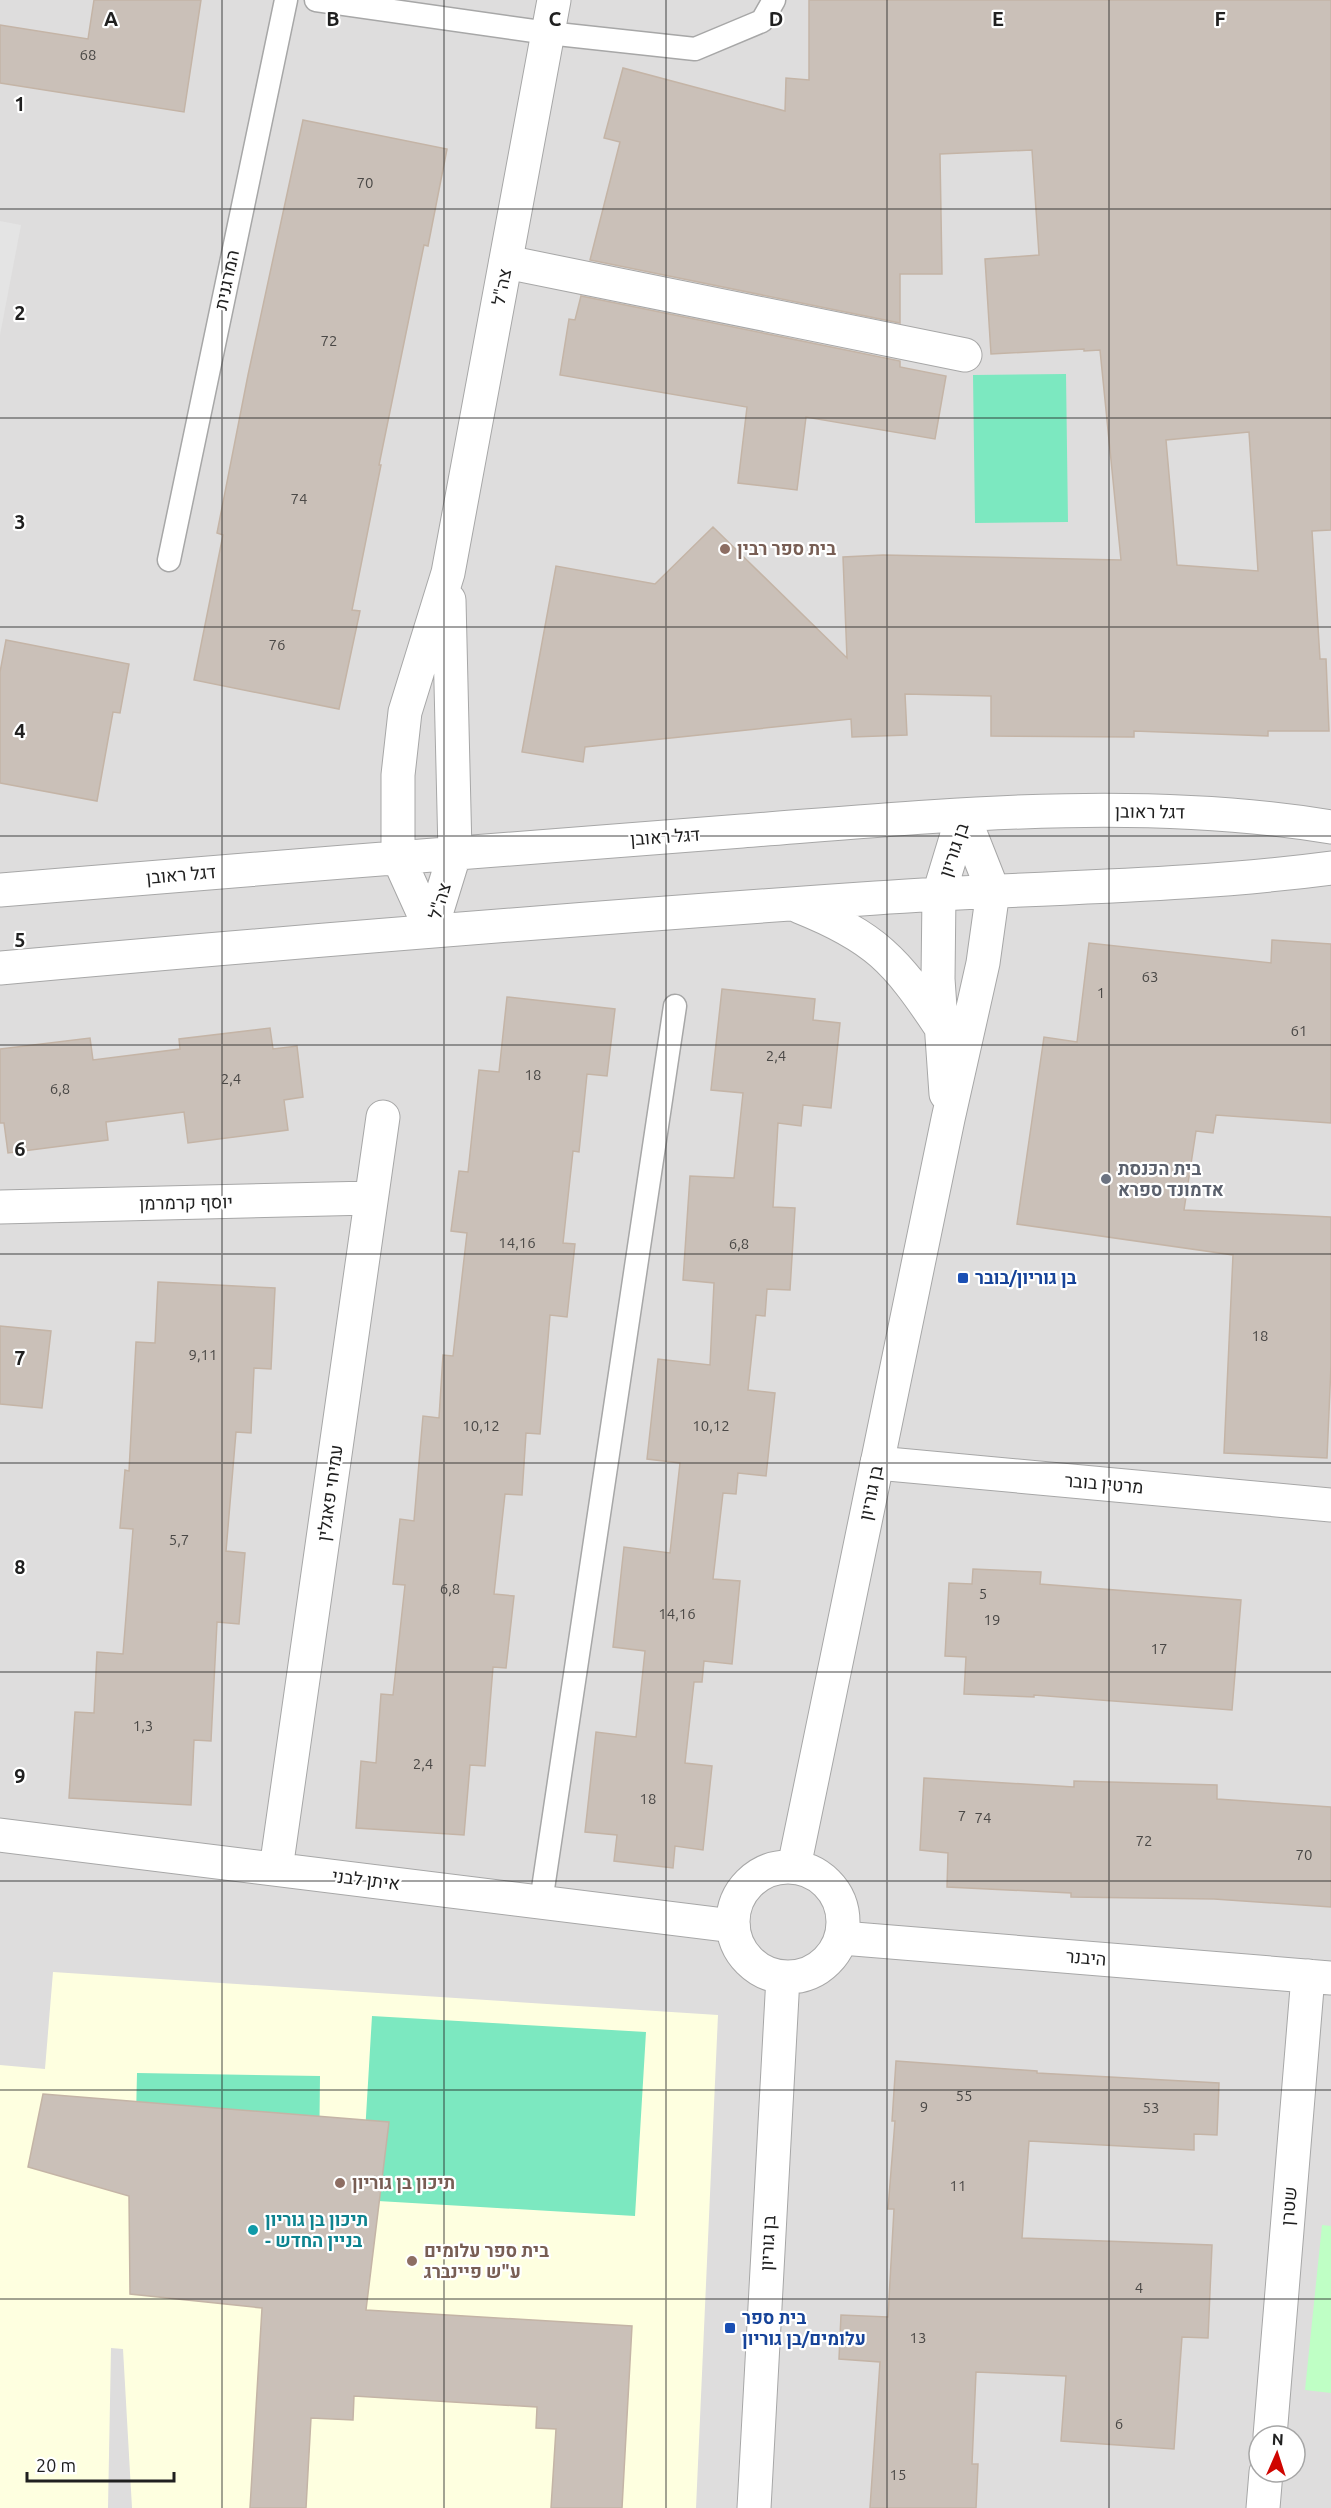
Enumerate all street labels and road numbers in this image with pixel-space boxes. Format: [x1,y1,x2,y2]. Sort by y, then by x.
street label: המרגנית [210,248,242,312]
street label: צה"ל [488,267,514,307]
street label: דגל ראובן [1115,800,1185,823]
street label: בן גוריון [935,820,973,880]
street label: דגל ראובן [629,824,701,849]
street label: דגל ראובן [145,861,217,888]
street label: צה"ל [424,880,454,921]
street label: יוסף קרמרמן [139,1191,233,1214]
street label: עמיחי פאגלין [312,1443,347,1543]
street label: בן גוריון [854,1463,887,1522]
street label: מרטין בובר [1064,1470,1144,1497]
street label: איתן לבני [331,1865,401,1894]
street label: היבנר [1065,1945,1107,1969]
street label: שטרן [1276,2185,1301,2226]
street label: בן גוריון [756,2214,779,2271]

